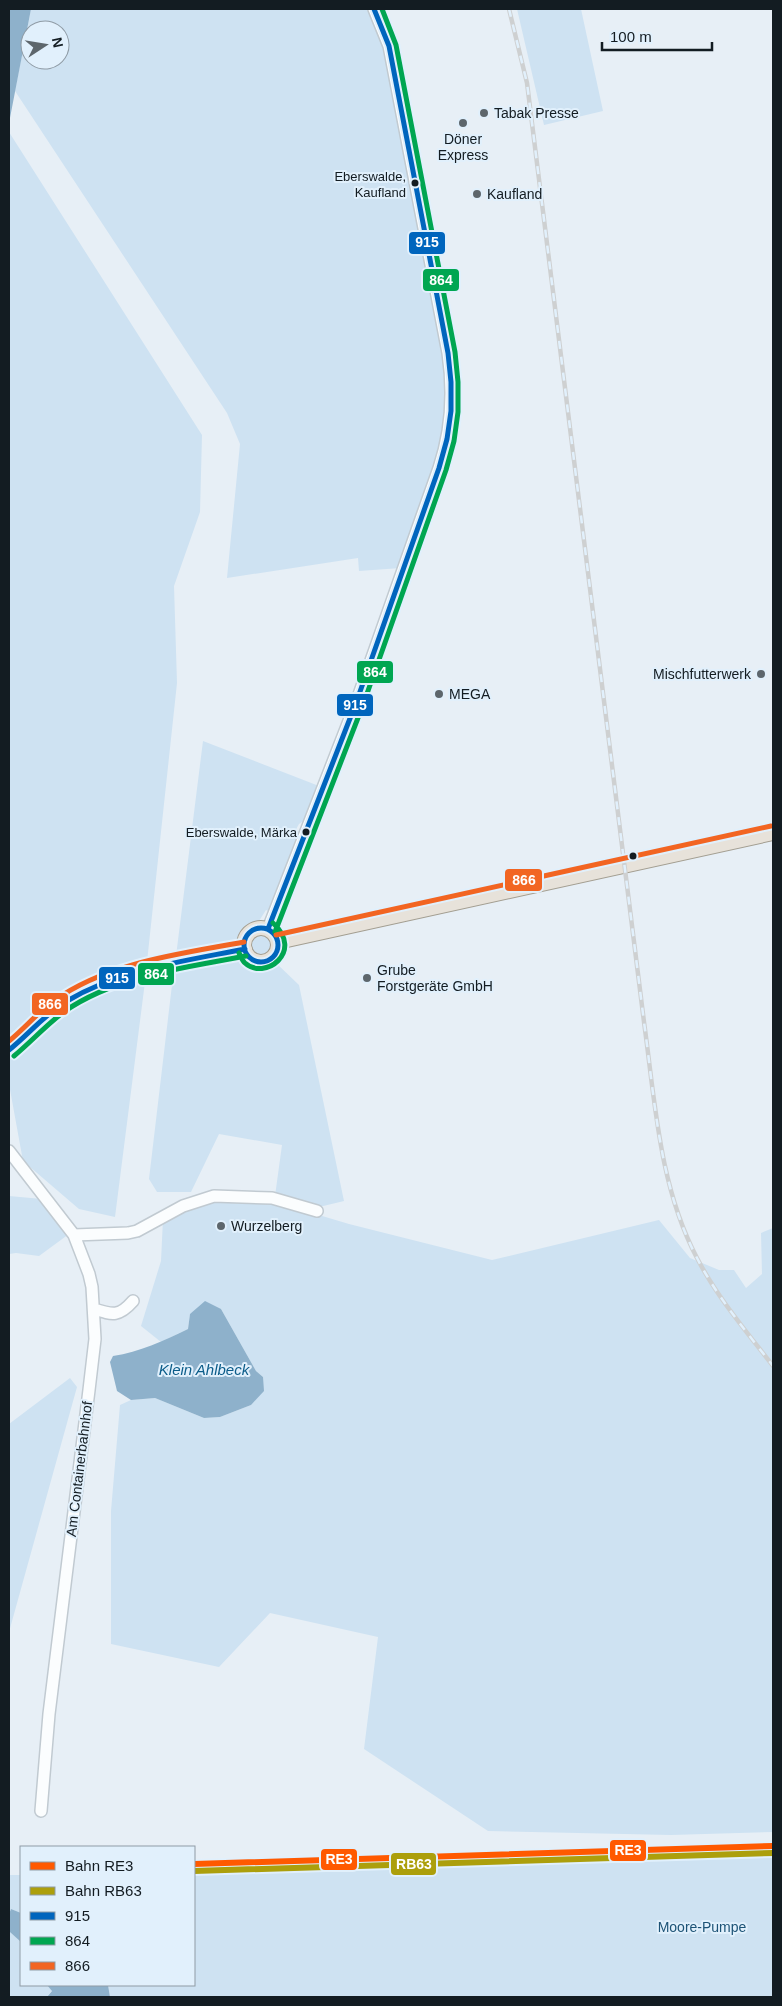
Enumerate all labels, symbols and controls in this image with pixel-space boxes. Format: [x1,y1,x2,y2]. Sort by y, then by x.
north arrow [20,20,70,70]
scale bar [602,20,712,52]
text: 100 m [610,28,652,45]
text: N [49,36,67,49]
place label: Tabak Presse [494,105,579,121]
marker: Tabak Presse [478,107,490,119]
marker: Döner Express [457,117,469,129]
place label: Döner Express [438,131,488,163]
place label: Eberswalde, Kaufland [334,169,406,200]
marker: Eberswalde, Kaufland [410,178,420,188]
place label: Kaufland [487,186,542,202]
marker: Kaufland [471,188,483,200]
line badge: 915 [408,231,446,255]
text: 915 [415,234,439,250]
line badge: 864 [422,268,460,292]
text: 864 [429,272,453,288]
line badge: 864 [356,660,394,684]
text: 864 [363,664,387,680]
place label: Mischfutterwerk [653,666,752,682]
marker: Mischfutterwerk [755,668,767,680]
place label: MEGA [449,686,491,702]
marker: MEGA [433,688,445,700]
line badge: 915 [336,693,374,717]
text: 915 [343,697,367,713]
place label: Eberswalde, Märka [186,825,298,840]
marker: Eberswalde, Märka [301,827,311,837]
unlabelled marker [628,851,638,861]
line badge: 866 [504,868,543,892]
text: 866 [512,872,536,888]
line badge: 864 [137,962,175,986]
place label: Grube Forstgeräte GmbH [377,962,493,994]
line badge: 915 [98,966,136,990]
text: 864 [144,966,168,982]
text: 915 [105,970,129,986]
marker: Grube Forstgeräte GmbH [361,972,373,984]
line badge: 866 [31,992,69,1016]
text: 866 [38,996,62,1012]
place label: Wurzelberg [231,1218,302,1234]
marker: Wurzelberg [215,1220,227,1232]
water label: Klein Ahlbeck [159,1361,251,1378]
street label: Am Containerbahnhof [63,1400,95,1538]
line badge: RE3 [609,1839,647,1862]
text: RE3 [614,1842,642,1858]
legend [20,1846,195,1986]
line badge: RE3 [320,1848,358,1871]
text: RE3 [325,1851,353,1867]
line badge: RB63 [390,1852,437,1876]
text: RB63 [396,1856,432,1872]
text: Bahn RE3 [65,1857,133,1874]
text: Bahn RB63 [65,1882,142,1899]
text: 915 [65,1907,90,1924]
park label: Moore-Pumpe [658,1919,747,1935]
text: 864 [65,1932,90,1949]
text: 866 [65,1957,90,1974]

